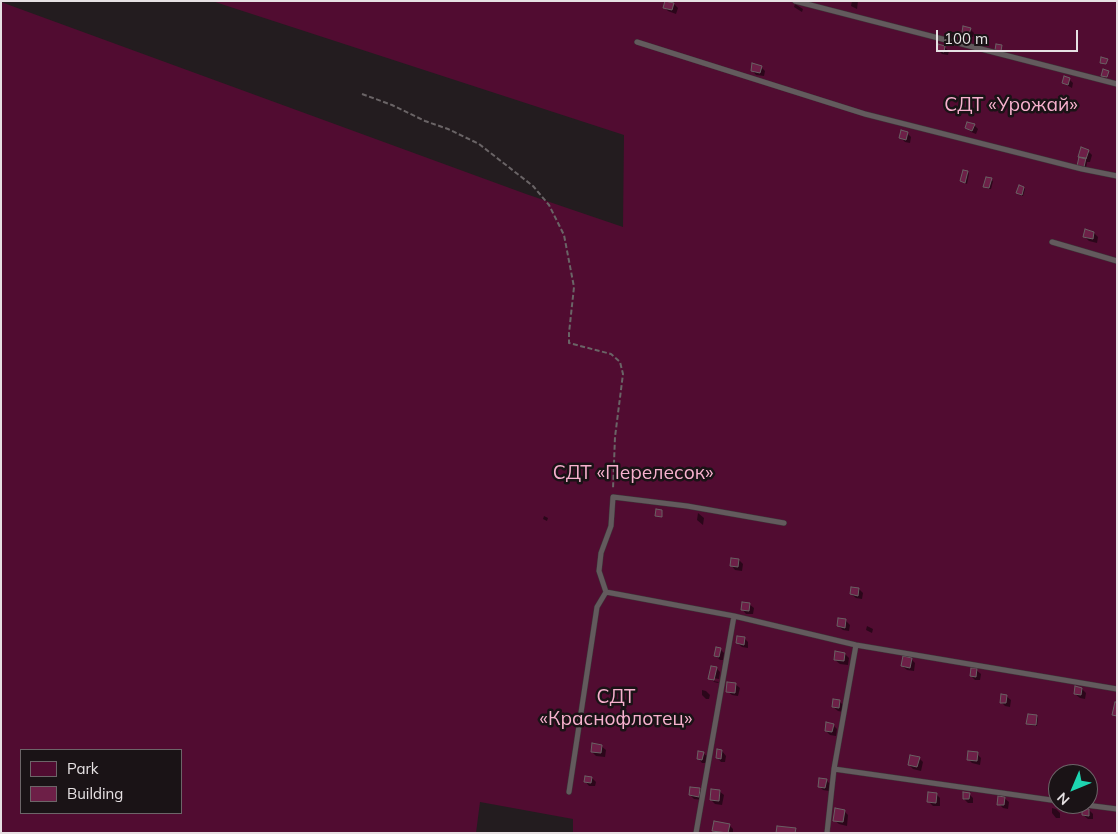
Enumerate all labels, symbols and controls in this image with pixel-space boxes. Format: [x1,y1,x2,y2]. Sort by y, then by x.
scale bar [938,20,1080,52]
text: 100 m [944,29,988,48]
park label: СДТ «Урожай» [944,94,1078,116]
park label: СДТ «Перелесок» [553,462,713,484]
park label: СДТ «Краснофлотец» [539,686,693,730]
legend [20,749,182,814]
text: Park [67,759,99,778]
north arrow [1048,764,1098,814]
text: Building [67,784,123,803]
text: N [1053,789,1073,809]

